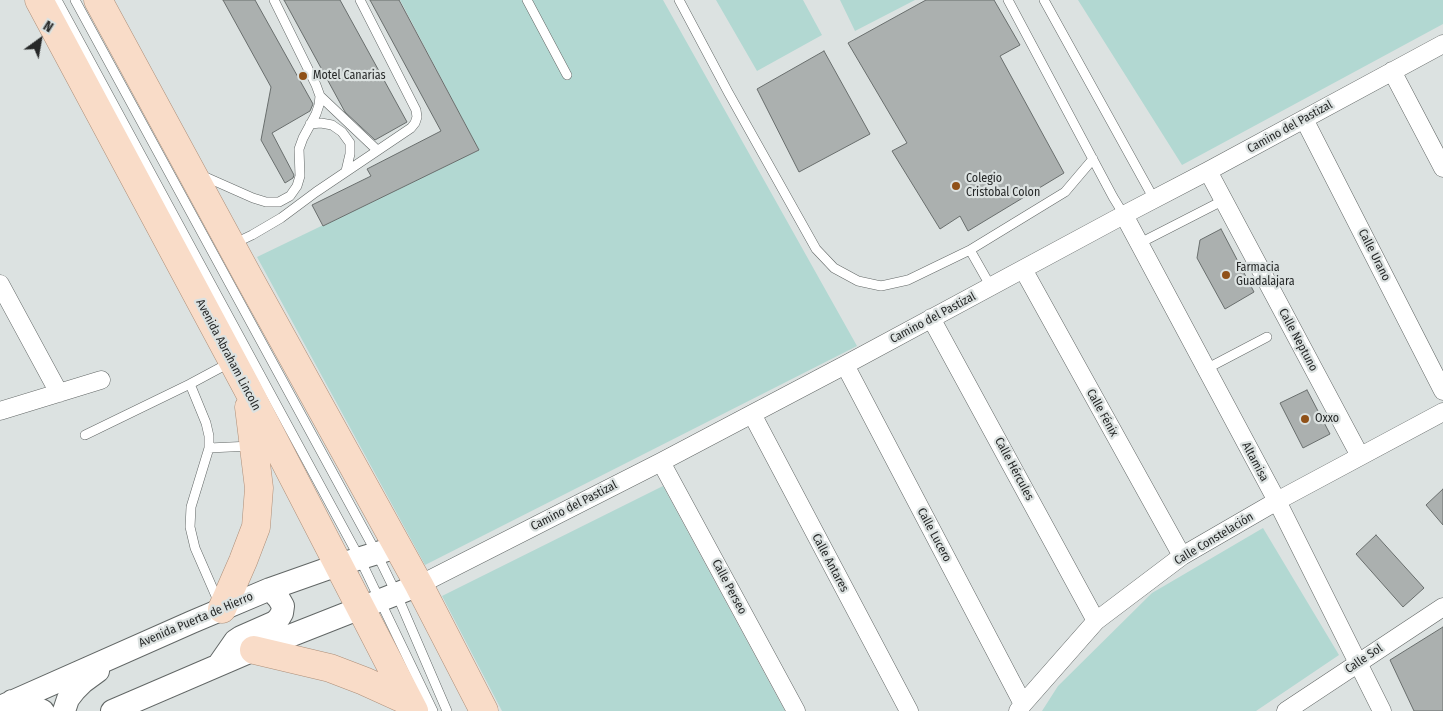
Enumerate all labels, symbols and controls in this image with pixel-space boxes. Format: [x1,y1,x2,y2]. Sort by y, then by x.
north arrow [15,15,65,65]
text: N [40,17,56,36]
place label: Motel Canarias [313,69,386,83]
marker: Motel Canarias [297,70,309,82]
street label: Camino del Pastizal [1245,98,1335,156]
place label: Colegio Cristobal Colon [966,172,1040,200]
marker: Colegio Cristobal Colon [950,180,962,192]
street label: Calle Urano [1355,227,1393,283]
place label: Farmacia Guadalajara [1236,261,1295,289]
marker: Farmacia Guadalajara [1220,269,1232,281]
street label: Camino del Pastizal [888,289,978,347]
street label: Avenida Abraham Lincoln [193,297,263,413]
street label: Calle Neptuno [1275,306,1321,374]
street label: Calle Fénix [1083,387,1121,439]
place label: Oxxo [1315,412,1339,426]
marker: Oxxo [1299,413,1311,425]
street label: Calle Hércules [991,435,1037,503]
street label: Altamisa [1239,440,1271,484]
street label: Camino del Pastizal [528,478,620,534]
street label: Calle Lucero [914,505,954,565]
street label: Calle Constelación [1172,510,1256,568]
street label: Calle Antares [809,531,851,595]
street label: Calle Perseo [709,557,749,617]
street label: Avenida Puerta de Hierro [137,589,255,651]
street label: Calle Sol [1342,641,1386,677]

